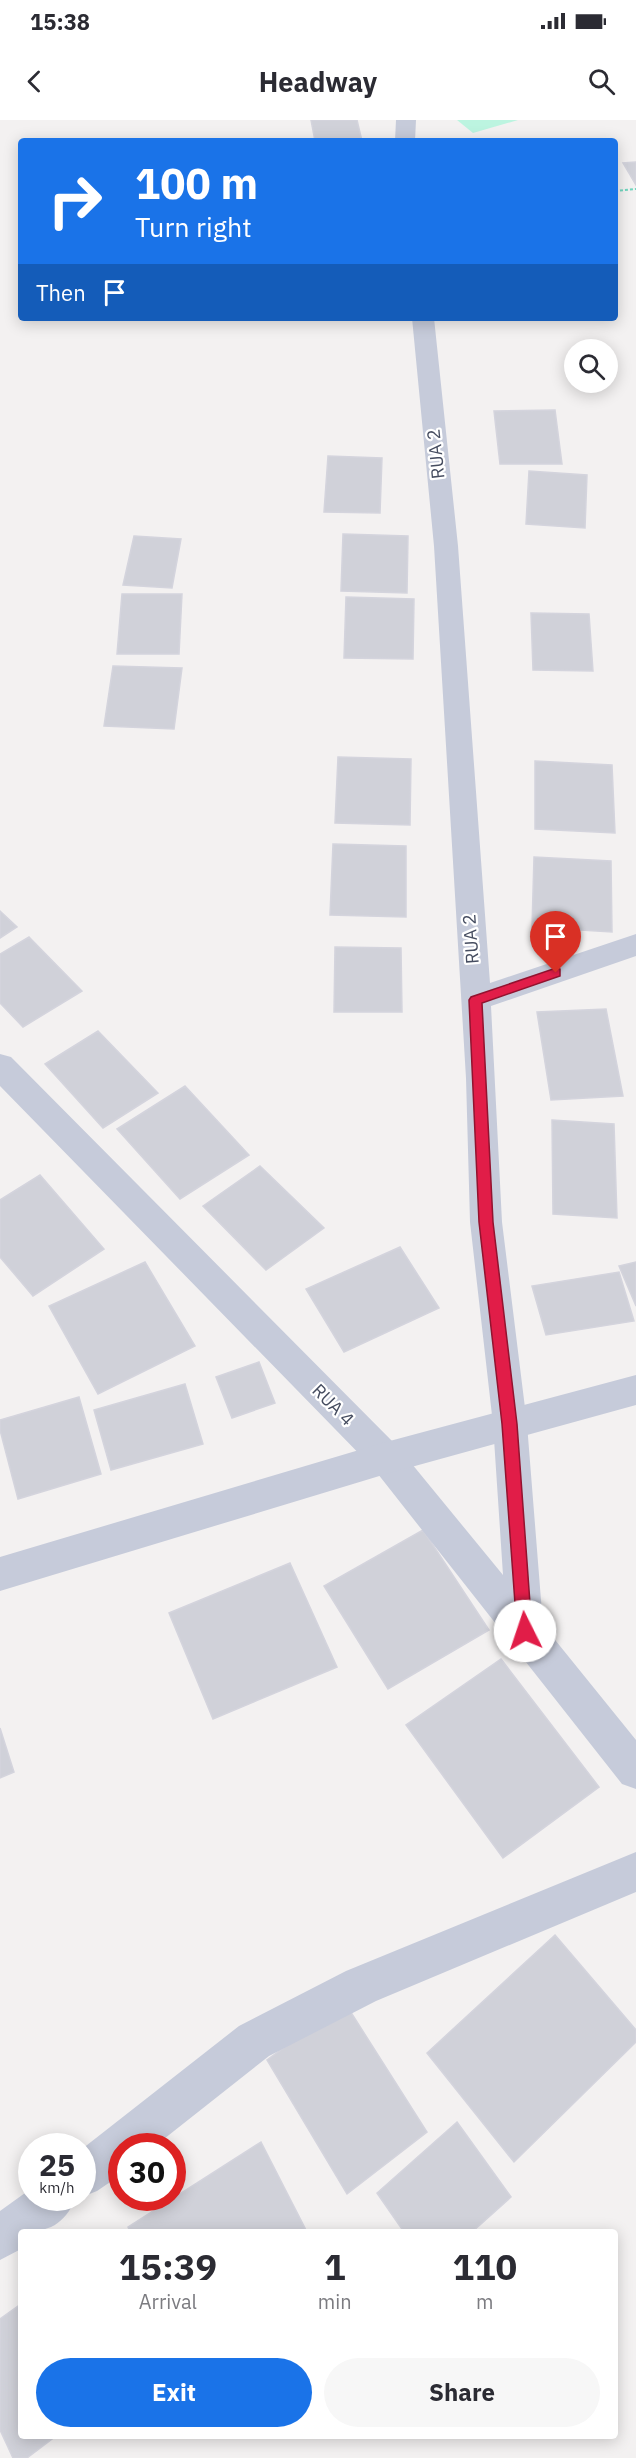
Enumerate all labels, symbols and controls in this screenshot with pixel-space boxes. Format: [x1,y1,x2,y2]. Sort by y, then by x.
text: 15:38 [30,7,90,36]
text: Headway [259,64,377,99]
icon: back [18,65,51,98]
icon: search [585,65,618,98]
text: 100 m [135,156,258,211]
icon: right [36,162,114,240]
text: Turn right [135,209,252,244]
icon: arrive [98,276,131,309]
text: Then [36,278,86,307]
map controls [564,339,618,393]
button: search [564,339,618,393]
street label: RUA 2 [421,428,450,480]
pin [530,911,581,973]
street label: RUA 2 [457,913,484,965]
icon: arrive [539,920,572,953]
street label: RUA 4 [308,1379,359,1431]
position arrow [493,1599,557,1663]
speed limit sign: 30 [108,2133,186,2211]
text: 25 [39,2145,75,2184]
text: km/h [39,2178,75,2197]
text: 15:39 [119,2243,217,2290]
text: 1 [324,2243,346,2290]
text: 110 [452,2243,517,2290]
text: Arrival [139,2288,197,2315]
text: min [318,2288,352,2315]
text: m [476,2288,494,2315]
button: Exit [36,2358,312,2427]
button: Share [324,2358,600,2427]

